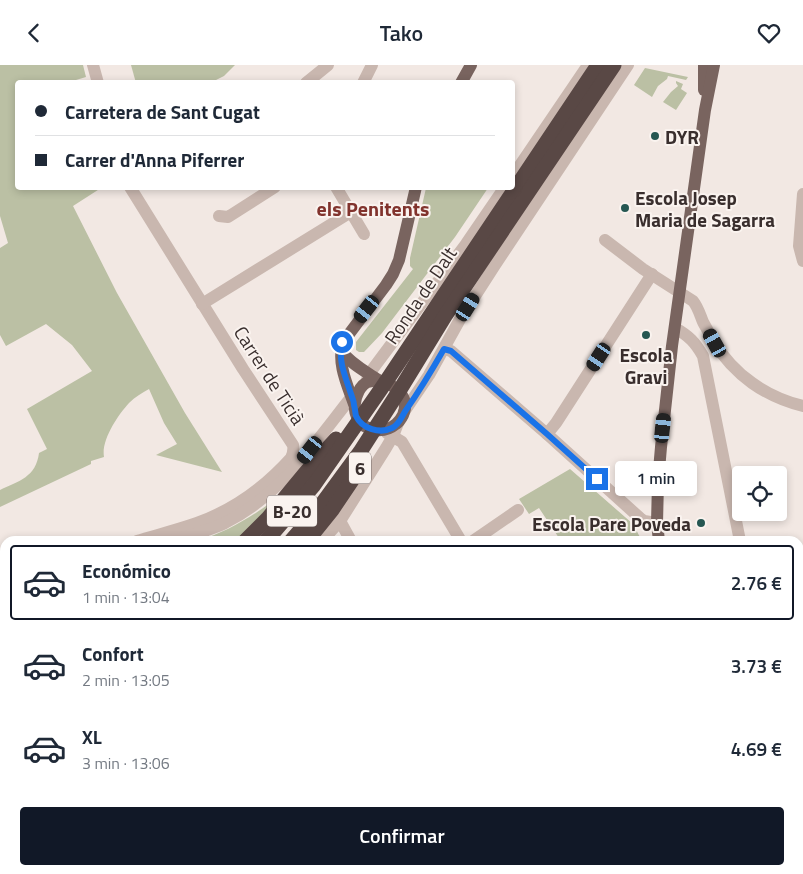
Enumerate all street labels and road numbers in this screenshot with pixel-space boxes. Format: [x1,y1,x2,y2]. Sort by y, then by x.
street label: Ronda de Dalt [377,240,464,350]
street label: Carrer de Ticià [227,320,313,431]
road number: 6 [349,453,371,483]
road number: B-20 [267,496,317,527]

